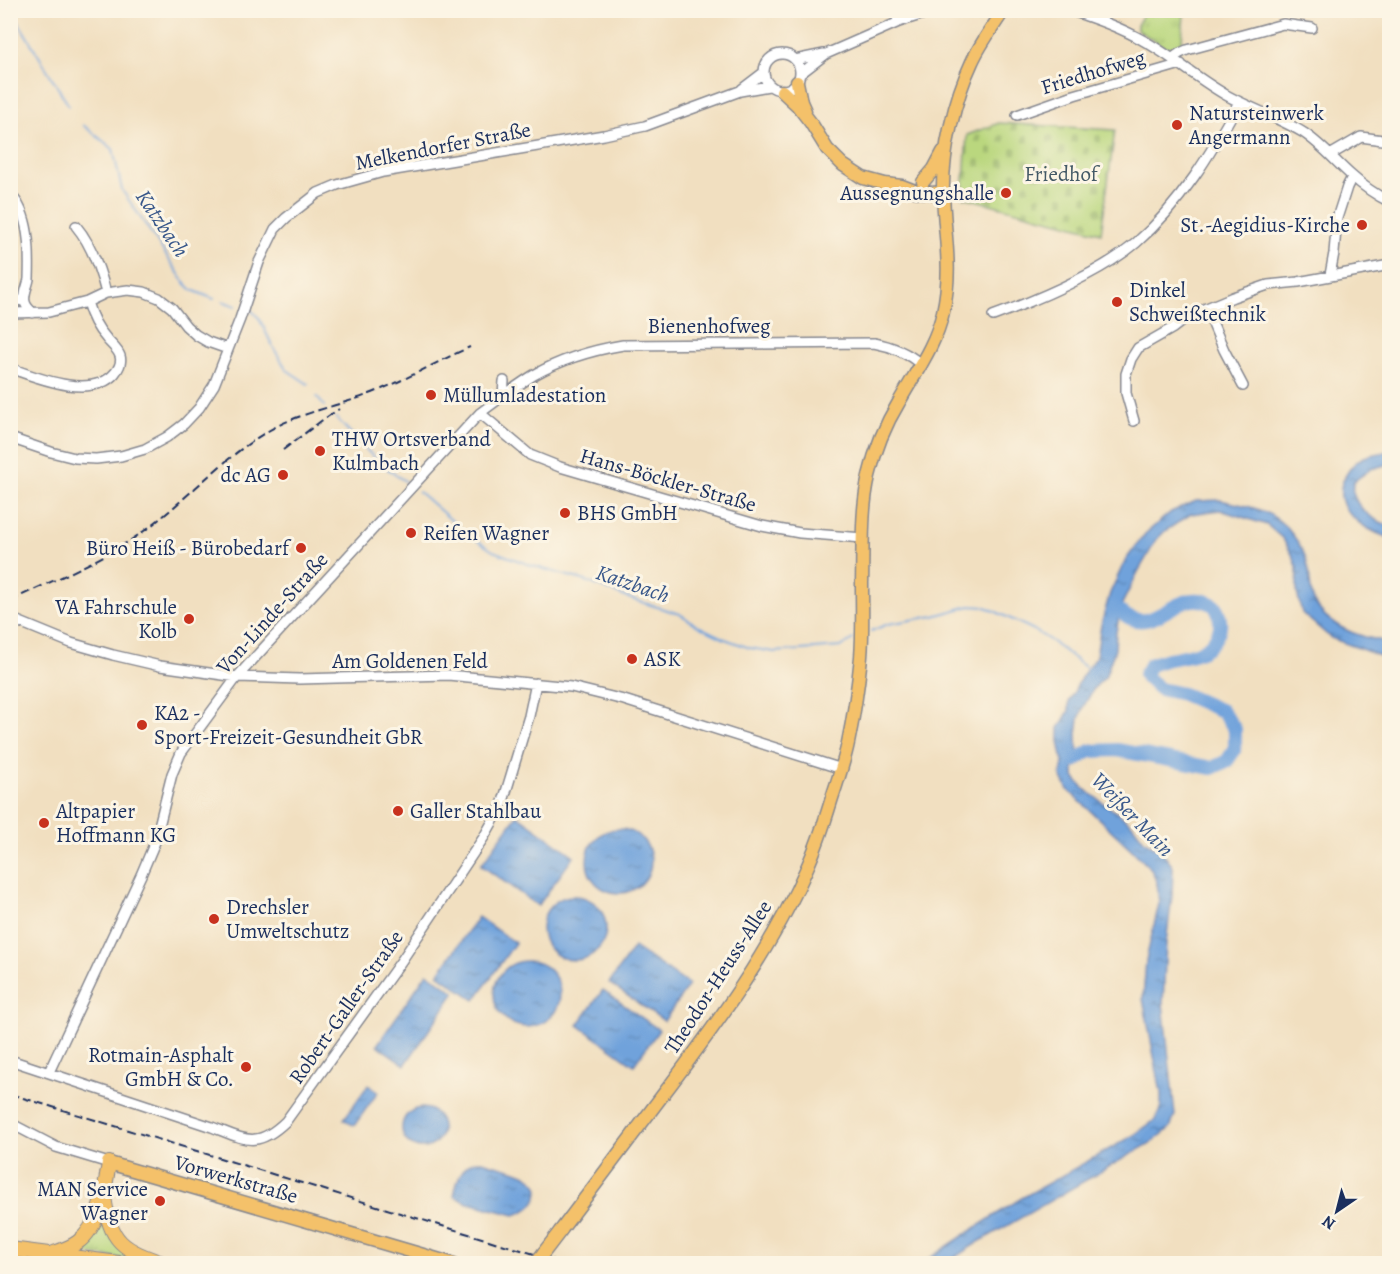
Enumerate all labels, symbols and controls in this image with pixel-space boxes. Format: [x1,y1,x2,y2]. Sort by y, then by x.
street label: Friedhofweg [1037,43,1149,101]
place label: Natursteinwerk Angermann [1188,99,1325,151]
street label: Melkendorfer Straße [353,115,533,177]
marker: Natursteinwerk Angermann [1170,118,1184,132]
park label: Friedhof [1024,160,1101,188]
place label: Aussegnungshalle [839,179,994,207]
water label: Katzbach [128,184,196,264]
marker: Aussegnungshalle [999,186,1013,200]
place label: St.-Aegidius-Kirche [1180,211,1350,239]
marker: St.-Aegidius-Kirche [1355,218,1369,232]
place label: Dinkel Schweißtechnik [1129,276,1267,328]
marker: Dinkel Schweißtechnik [1110,295,1124,309]
street label: Bienenhofweg [648,312,771,340]
place label: Müllumladestation [443,381,606,409]
marker: Müllumladestation [424,388,438,402]
place label: THW Ortsverband Kulmbach [332,425,491,477]
street label: Hans-Böckler-Straße [577,441,759,519]
marker: THW Ortsverband Kulmbach [313,444,327,458]
place label: dc AG [221,461,271,489]
marker: dc AG [276,468,290,482]
place label: BHS GmbH [577,499,678,527]
marker: BHS GmbH [558,506,572,520]
place label: Reifen Wagner [423,519,549,547]
marker: Reifen Wagner [404,526,418,540]
place label: Büro Heiß - Bürobedarf [86,534,292,562]
marker: Büro Heiß - Bürobedarf [294,541,308,555]
street label: Von-Linde-Straße [209,546,334,681]
water label: Katzbach [592,557,674,611]
place label: VA Fahrschule Kolb [54,593,177,645]
marker: VA Fahrschule Kolb [182,612,196,626]
place label: ASK [643,645,681,673]
street label: Am Goldenen Feld [331,647,488,675]
marker: ASK [625,652,639,666]
place label: KA2 - Sport-Freizeit-Gesundheit GbR [154,699,423,751]
marker: KA2 - Sport-Freizeit-Gesundheit GbR [135,718,149,732]
water label: Weißer Main [1084,766,1180,864]
place label: Altpapier Hoffmann KG [55,797,176,849]
place label: Galler Stahlbau [410,797,542,825]
marker: Galler Stahlbau [391,804,405,818]
marker: Altpapier Hoffmann KG [37,816,51,830]
place label: Drechsler Umweltschutz [226,893,349,945]
street label: Theodor-Heuss-Allee [658,895,778,1059]
marker: Drechsler Umweltschutz [207,912,221,926]
street label: Robert-Galler-Straße [282,924,410,1090]
place label: Rotmain-Asphalt GmbH & Co. [88,1041,234,1093]
marker: Rotmain-Asphalt GmbH & Co. [239,1060,253,1074]
street label: Vorwerkstraße [170,1148,301,1210]
place label: MAN Service Wagner [37,1175,148,1227]
north arrow [1307,1181,1367,1241]
marker: MAN Service Wagner [153,1194,167,1208]
text: N [1318,1210,1340,1235]

